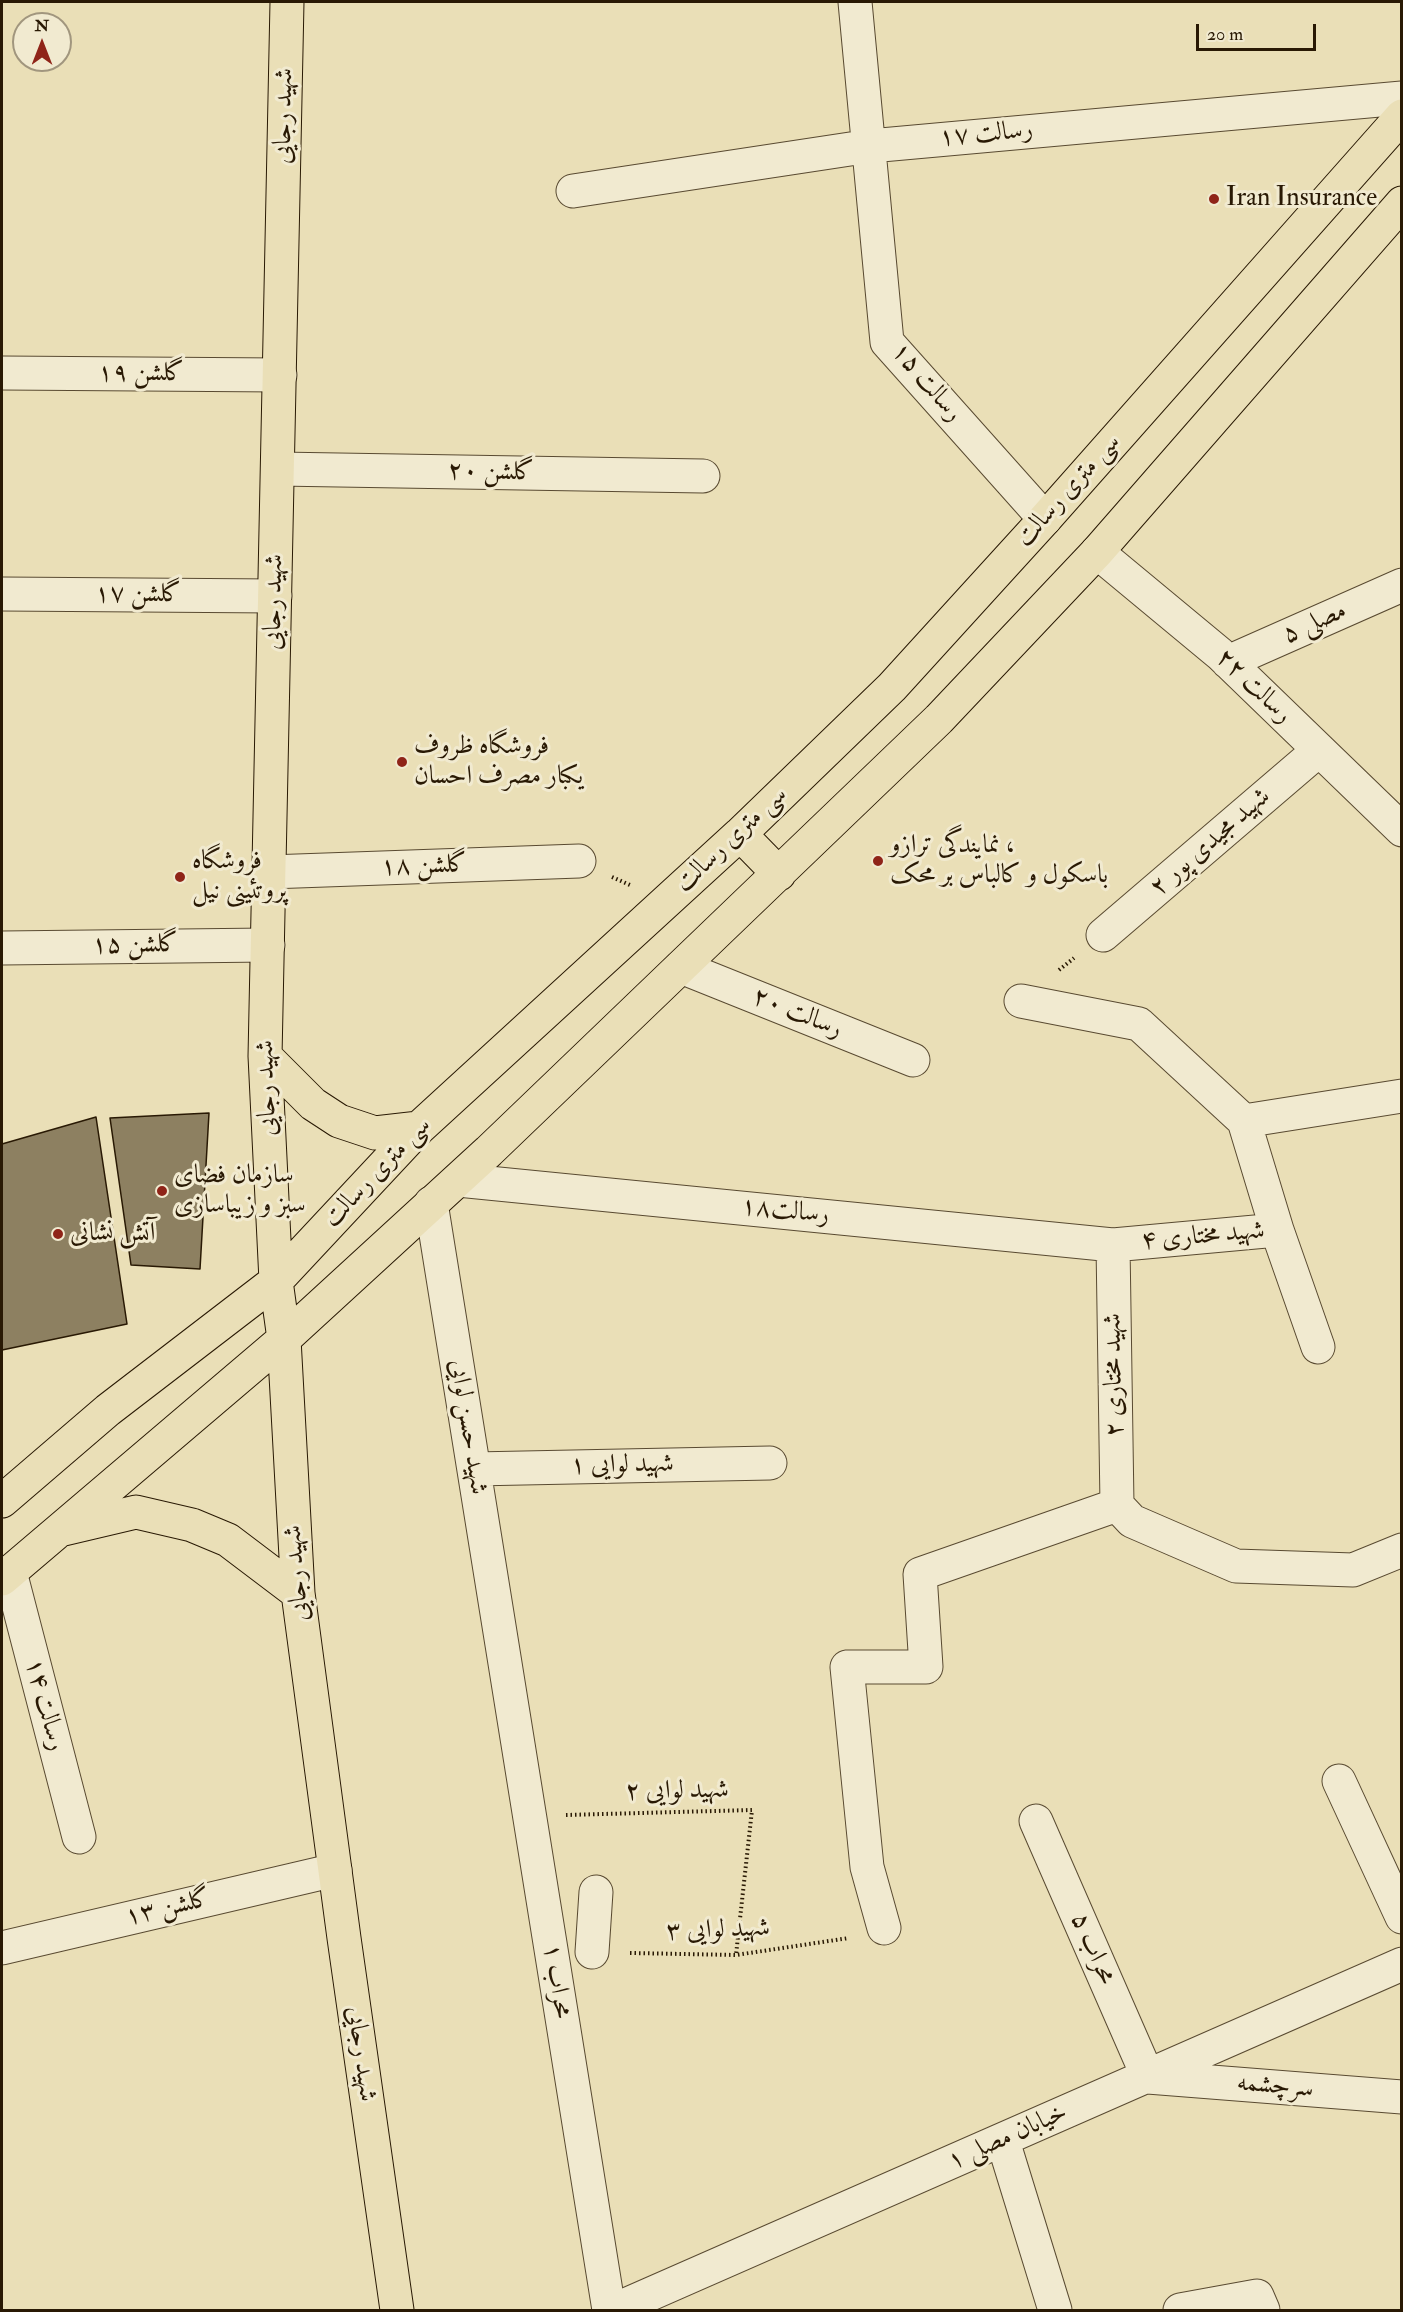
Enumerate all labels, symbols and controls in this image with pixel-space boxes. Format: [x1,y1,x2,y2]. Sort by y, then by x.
north arrow [12,12,72,72]
scale bar [1199,12,1319,50]
text: N [35,16,49,36]
text: 20 m [1207,23,1243,46]
street label: شهید رجایی [269,68,301,164]
street label: ۱۷ رسالت [938,115,1034,155]
place label: Iran Insurance [1226,183,1377,215]
marker: Iran Insurance [1207,192,1221,206]
street label: ۱۵ رسالت [884,337,968,429]
street label: ۱۹ گلشن [98,358,184,390]
street label: سی متری رسالت [1010,428,1128,554]
street label: ۲۰ گلشن [447,457,535,489]
street label: شهید رجایی [259,554,291,650]
street label: گلشن ۱۷ [95,579,181,611]
street label: ۵ مصلی [1278,596,1352,652]
street label: ۲۲ رسالت [1208,643,1298,731]
place label: فروشگاه ظروف یکبار مصرف احسان [414,731,583,792]
marker: فروشگاه ظروف یکبار مصرف احسان [395,755,409,769]
street label: سی متری رسالت [670,780,794,900]
street label: ۲ شهید مجیدی پور [1144,782,1278,904]
place label: نمایندگی ترازو ، باسکول و کالباس بر محک [890,830,1108,892]
place label: فروشگاه پروتئینی نیل [192,846,287,908]
street label: ۱۸ گلشن [380,850,468,884]
marker: نمایندگی ترازو ، باسکول و کالباس بر محک [871,854,885,868]
marker: فروشگاه پروتئینی نیل [173,870,187,884]
street label: گلشن ۱۵ [91,930,179,962]
street label: ۲۰ رسالت [747,982,847,1046]
street label: شهید رجایی [251,1039,285,1137]
street label: سی متری رسالت [318,1111,438,1235]
place label: سازمان فضای سبز و زیباسازی [174,1160,306,1222]
marker: سازمان فضای سبز و زیباسازی [155,1184,169,1198]
street label: رسالت۱۸ [739,1192,831,1232]
street label: ۴ شهید مختاری [1140,1216,1266,1258]
place label: آتش نشانی [70,1218,155,1250]
marker: آتش نشانی [51,1227,65,1241]
street label: ۲ شهید مختاری [1098,1313,1132,1437]
street label: شهید حسن لوایی [441,1357,493,1497]
street label: ۱ شهید لوایی [570,1449,674,1483]
street label: شهید رجایی [278,1524,318,1622]
street label: ۱۴ رسالت [17,1655,71,1755]
street label: ۲ شهید لوایی [625,1775,729,1809]
street label: ۱۳ گلشن [122,1884,214,1934]
street label: ۵ محراب [1062,1908,1122,1990]
street label: ۳ شهید لوایی [666,1914,770,1948]
street label: ۱ محراب [535,1941,577,2021]
street label: شهید رجایی [338,2004,382,2104]
street label: سرچشمه [1235,2068,1315,2106]
street label: خیابان مصلی ۱ [943,2098,1073,2178]

